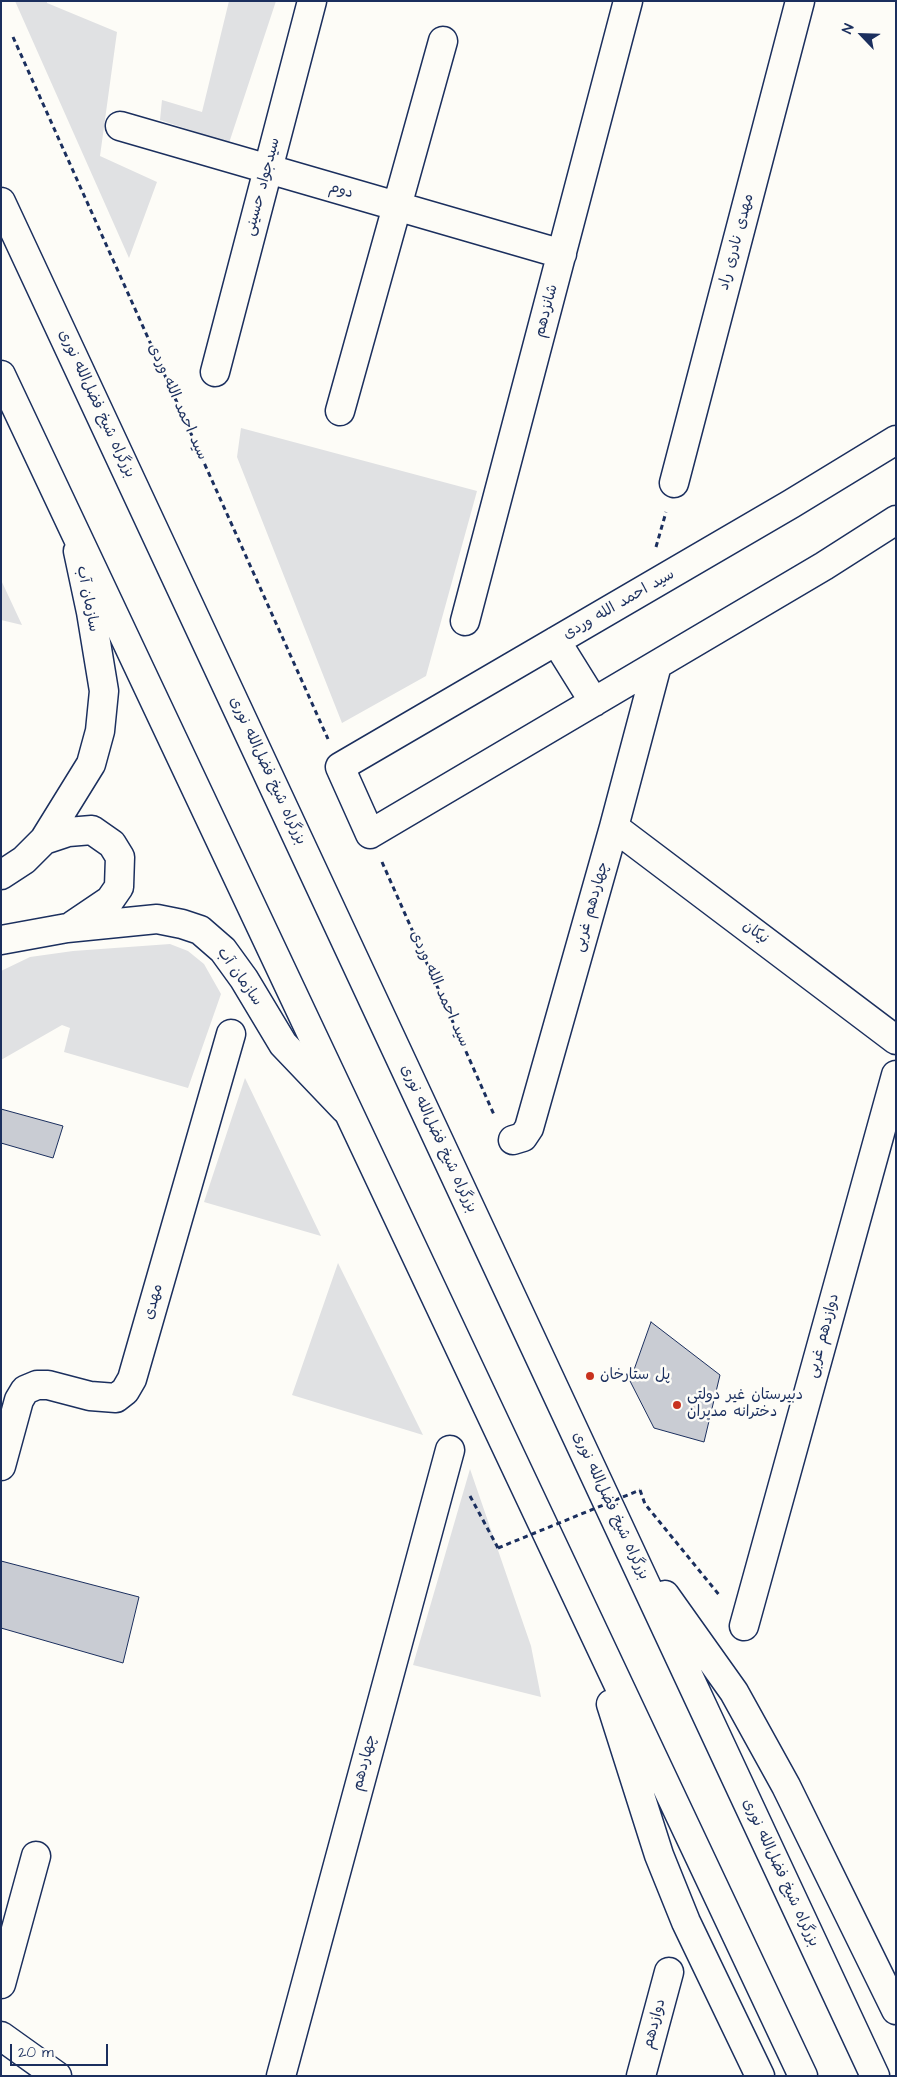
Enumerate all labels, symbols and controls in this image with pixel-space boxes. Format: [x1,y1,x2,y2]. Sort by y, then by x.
north arrow [837,10,887,60]
text: N [837,21,859,37]
street label: سیدجواد حسینی [241,136,285,238]
street label: دوم [327,179,355,203]
street label: مهدی نادری راد [715,192,759,292]
street label: شانزدهم [531,283,563,339]
street label: بزرگراه شیخ فضل‌الله نوری [54,327,138,481]
street label: سید احمد الله وردی [143,341,211,463]
street label: سازمان آب [72,564,102,634]
street label: سید احمد الله وردی [560,566,678,644]
street label: بزرگراه شیخ فضل‌الله نوری [225,694,309,848]
street label: چهاردهم غربی [571,860,613,954]
street label: نیکان [738,917,772,949]
street label: سید احمد الله وردی [405,928,473,1050]
street label: سازمان آب [212,944,266,1010]
street label: بزرگراه شیخ فضل‌الله نوری [396,1062,480,1216]
street label: مهدی [140,1282,168,1322]
street label: دوازدهم غربی [804,1292,844,1380]
place label: پل ستارخان [600,1367,670,1385]
marker: پل ستارخان [584,1370,596,1382]
place label: دبیرستان غیر دولتی دخترانه مدبران [687,1387,803,1422]
marker: دبیرستان غیر دولتی دخترانه مدبران [671,1399,683,1411]
street label: بزرگراه شیخ فضل‌الله نوری [568,1429,652,1583]
street label: چهاردهم [349,1733,381,1793]
street label: بزرگراه شیخ فضل‌الله نوری [738,1796,822,1950]
street label: دوازدهم [640,1997,670,2051]
scale bar [12,2034,110,2066]
text: 20 m [18,2042,54,2063]

